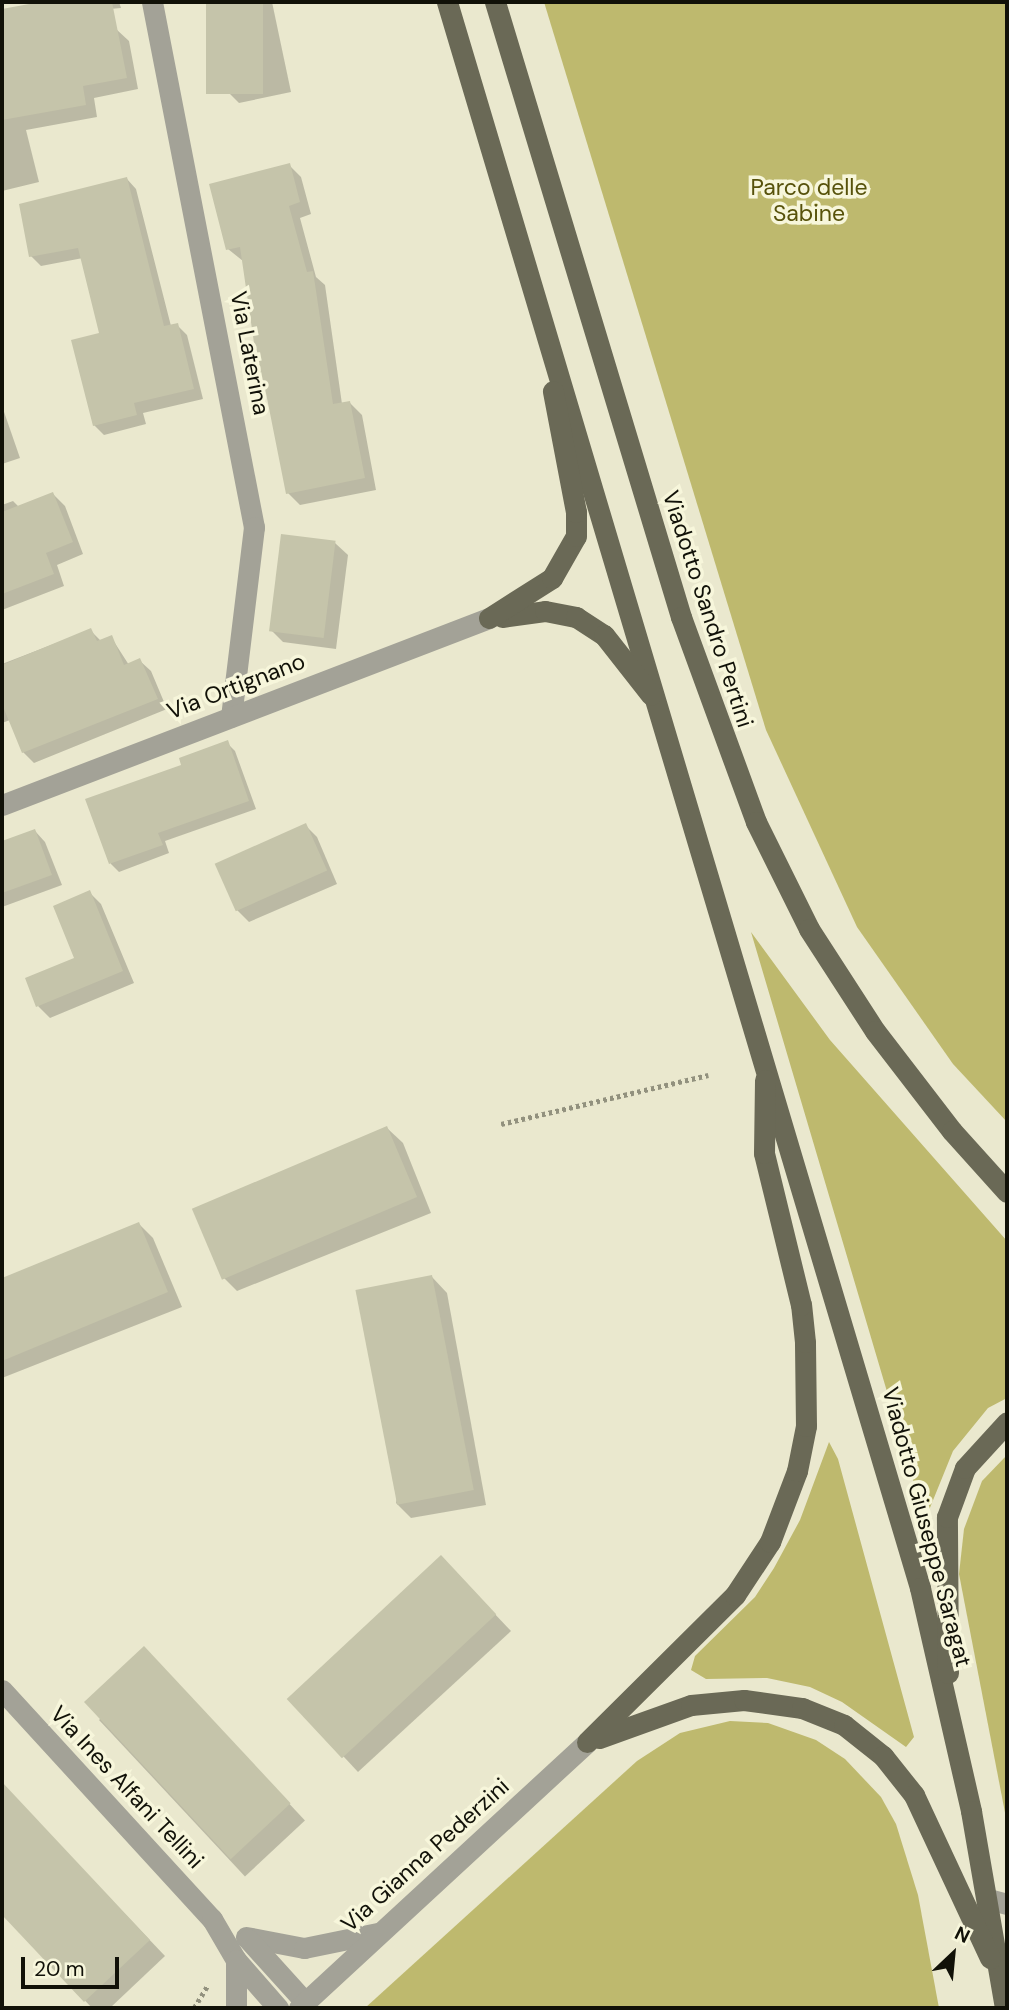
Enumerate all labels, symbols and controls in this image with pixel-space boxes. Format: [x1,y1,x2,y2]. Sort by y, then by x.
park label: Parco delle Sabine [750,173,868,227]
street label: Via Laterina [224,289,276,417]
street label: Viadotto Sandro Pertini [657,487,759,731]
street label: Via Ortignano [163,647,309,725]
street label: Viadotto Giuseppe Saragat [876,1384,978,1670]
street label: Via Ines Alfani Tellini [44,1700,210,1874]
street label: Via Gianna Pederzini [335,1772,515,1938]
north arrow [918,1919,988,1989]
text: N [951,1920,974,1949]
scale bar [24,1944,122,1988]
text: 20 m [34,1955,85,1983]

